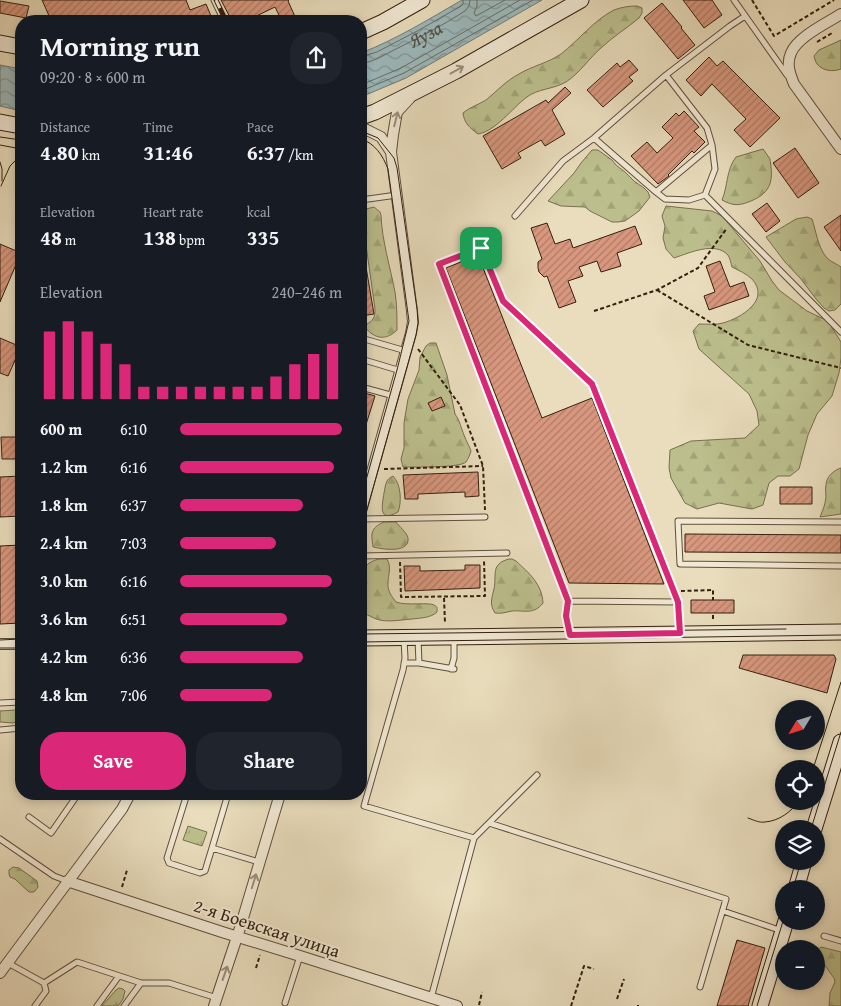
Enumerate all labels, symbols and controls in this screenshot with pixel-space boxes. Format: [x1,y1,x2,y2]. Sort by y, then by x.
water label: Яуза [403,13,448,55]
text: Morning run [40,25,200,66]
button: share [290,32,342,84]
text: 09:20 · 8 × 600 m [40,65,145,89]
one-way arrow [449,65,464,75]
one-way arrow [392,112,401,128]
text: Distance [40,117,90,137]
text: Time [143,117,173,137]
text: Pace [247,117,274,137]
text: 4.80 [40,137,79,168]
text: 31:46 [143,137,193,168]
text: 6:37 [247,137,285,168]
text: km [79,145,100,165]
text: /km [285,145,313,165]
text: Elevation [40,202,95,222]
text: Heart rate [143,202,203,222]
text: kcal [247,202,271,222]
text: 48 [40,222,62,253]
text: 138 [143,222,176,253]
text: 335 [247,222,279,253]
pin [460,227,502,269]
text: m [62,230,76,250]
text: bpm [176,230,205,250]
icon: arrive [467,234,495,262]
text: Elevation [40,280,103,304]
text: 240–246 m [272,280,342,304]
text: 600 m [40,417,82,441]
text: 6:10 [120,417,147,441]
text: 1.2 km [40,455,87,479]
text: 6:16 [120,455,147,479]
text: 1.8 km [40,493,87,517]
text: 6:37 [120,493,147,517]
text: 2.4 km [40,531,87,555]
text: 7:03 [120,531,147,555]
text: 3.0 km [40,569,87,593]
text: 6:16 [120,569,147,593]
text: 3.6 km [40,607,87,631]
text: 6:51 [120,607,147,631]
text: 4.2 km [40,645,87,669]
text: 6:36 [120,645,147,669]
text: 4.8 km [40,683,87,707]
text: 7:06 [120,683,147,707]
north arrow [775,700,825,750]
map controls [775,700,825,990]
button: Save [40,732,186,790]
button: Share [196,732,342,790]
button: locate [775,760,825,810]
button: layers [775,820,825,870]
one-way arrow [250,873,260,889]
button: + [775,880,825,930]
street label: 2-я Боевская улица [190,892,344,964]
button: − [775,940,825,990]
one-way arrow [221,965,231,981]

